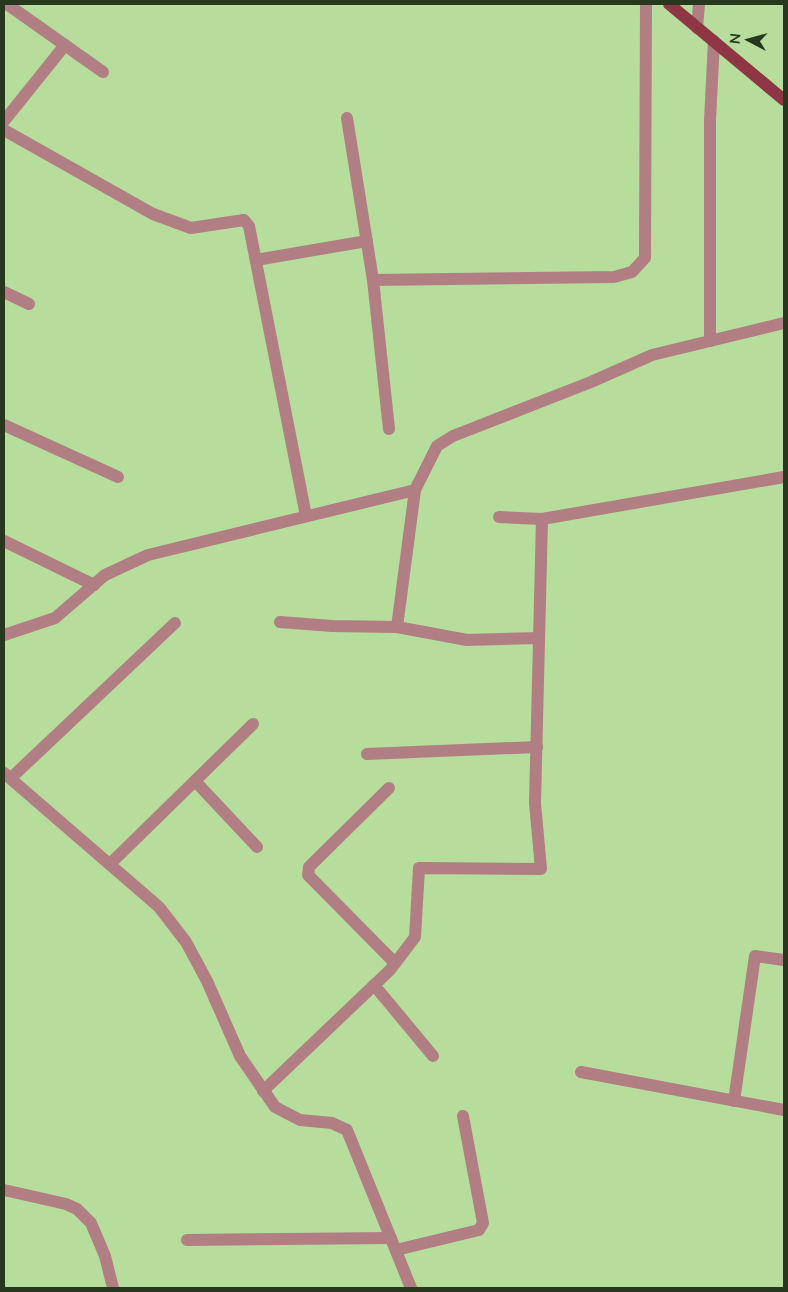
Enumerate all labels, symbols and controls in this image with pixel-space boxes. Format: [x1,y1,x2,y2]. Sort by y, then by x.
north arrow [723,15,773,65]
text: N [726,32,744,45]

